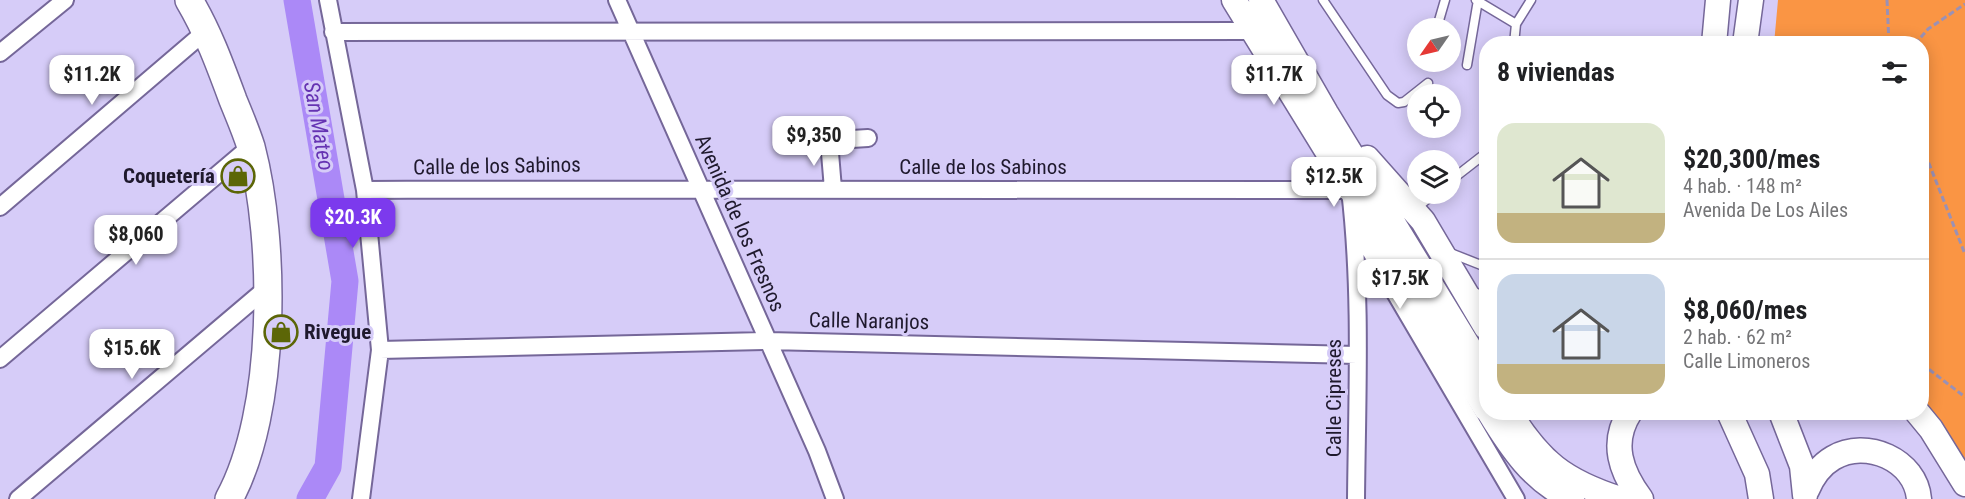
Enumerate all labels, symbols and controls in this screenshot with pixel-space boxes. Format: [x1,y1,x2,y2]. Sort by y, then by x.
north arrow [1407,18,1461,72]
map controls [1407,18,1461,204]
pin: $11.2K [43,55,141,106]
pin: $11.7K [1225,55,1323,106]
icon: filters [1878,56,1911,89]
text: 8 viviendas [1497,57,1615,87]
text: $11.2K [63,62,121,86]
text: $11.7K [1245,62,1303,86]
water label: San Mateo [299,80,339,172]
button: locate [1407,84,1461,138]
pin: $9,350 [765,116,863,167]
text: $9,350 [786,123,842,147]
street label: Avenida de los Fresnos [690,131,790,315]
text: $20,300/mes [1683,144,1820,174]
icon: home [1545,147,1617,219]
button: layers [1407,150,1461,204]
street label: Calle de los Sabinos [413,153,581,179]
street label: Calle de los Sabinos [899,155,1067,179]
pin: $12.5K [1285,157,1383,208]
shop icon: Coquetería [220,158,256,194]
place label: Coquetería [123,164,215,188]
text: $12.5K [1305,164,1363,188]
text: 4 hab. · 148 m² [1683,174,1802,198]
pin: $20.3K [304,198,402,249]
text: Avenida De Los Ailes [1683,198,1848,222]
text: $20.3K [324,205,382,229]
pin: $8,060 [87,215,185,266]
text: $8,060 [108,222,164,246]
pin: $17.5K [1351,259,1449,310]
text: $17.5K [1371,266,1429,290]
text: $8,060/mes [1683,295,1807,325]
icon: home [1545,298,1617,370]
street label: Calle Naranjos [809,308,929,334]
shop icon: Rivegue [263,314,299,350]
place label: Rivegue [304,320,371,344]
text: 2 hab. · 62 m² [1683,325,1792,349]
pin: $15.6K [83,329,181,380]
text: $15.6K [103,336,161,360]
street label: Calle Cipreses [1322,339,1346,457]
text: Calle Limoneros [1683,349,1810,373]

